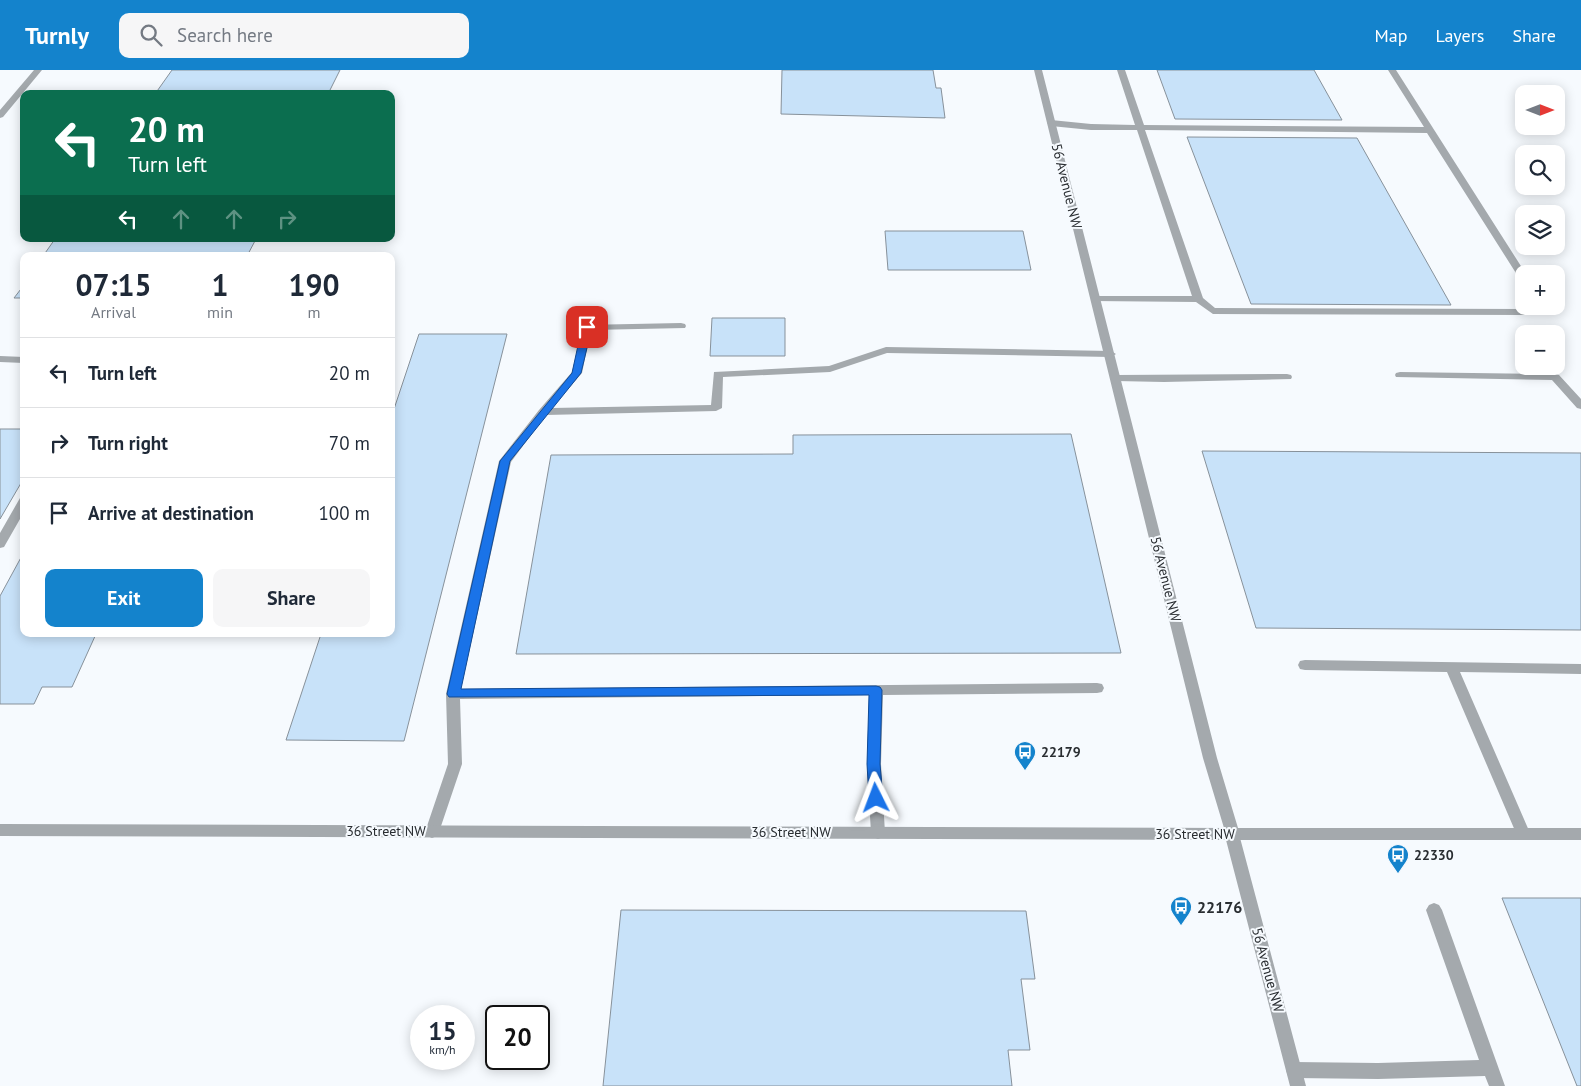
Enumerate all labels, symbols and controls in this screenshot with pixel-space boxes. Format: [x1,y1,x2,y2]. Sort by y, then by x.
search box [119,13,469,58]
text: Turnly [25,20,89,51]
icon: search [137,21,165,49]
text: Search here [177,23,273,47]
text: Map [1375,24,1407,47]
text: Layers [1435,24,1484,47]
text: Share [1512,24,1556,47]
north arrow [1515,85,1565,135]
map controls [1515,85,1565,375]
text: 20 m [128,106,205,152]
icon: left [45,110,110,175]
street label: 56 Avenue NW [1048,142,1086,231]
button: search [1515,145,1565,195]
text: Turn left [128,150,207,178]
icon: left [114,205,142,233]
icon: ahead [167,205,195,233]
icon: ahead [220,205,248,233]
icon: right [273,205,301,233]
button: layers [1515,205,1565,255]
text: 07:15 [75,265,152,304]
text: 1 [212,265,229,304]
text: 190 [288,265,340,304]
button: + [1515,265,1565,315]
text: Arrival [91,302,136,322]
text: min [207,302,233,322]
text: m [308,302,321,322]
pin [566,306,608,348]
icon: arrive [573,313,601,341]
button: − [1515,325,1565,375]
icon: left [45,359,73,387]
text: Turn left [88,361,157,385]
text: 20 m [329,361,370,385]
icon: right [45,429,73,457]
text: Turn right [88,431,168,455]
text: 70 m [329,431,370,455]
icon: arrive [45,499,73,527]
text: Arrive at destination [88,501,254,525]
text: 100 m [318,501,370,525]
street label: 56 Avenue NW [1147,535,1185,624]
button: Exit [45,569,203,627]
button: Share [213,569,370,627]
bus stop icon: 22179 [1013,740,1037,771]
place label: 22179 [1041,743,1081,761]
position arrow [849,771,901,823]
street label: 36 Street NW [346,822,426,840]
street label: 36 Street NW [751,823,831,841]
street label: 36 Street NW [1155,825,1235,843]
bus stop icon: 22330 [1386,843,1410,874]
place label: 22330 [1414,846,1454,864]
bus stop icon: 22176 [1169,895,1193,926]
place label: 22176 [1197,897,1242,917]
street label: 56 Avenue NW [1248,926,1288,1015]
speed limit sign: 20 [485,1005,550,1070]
text: 15 [428,1015,457,1047]
text: km/h [429,1042,456,1057]

